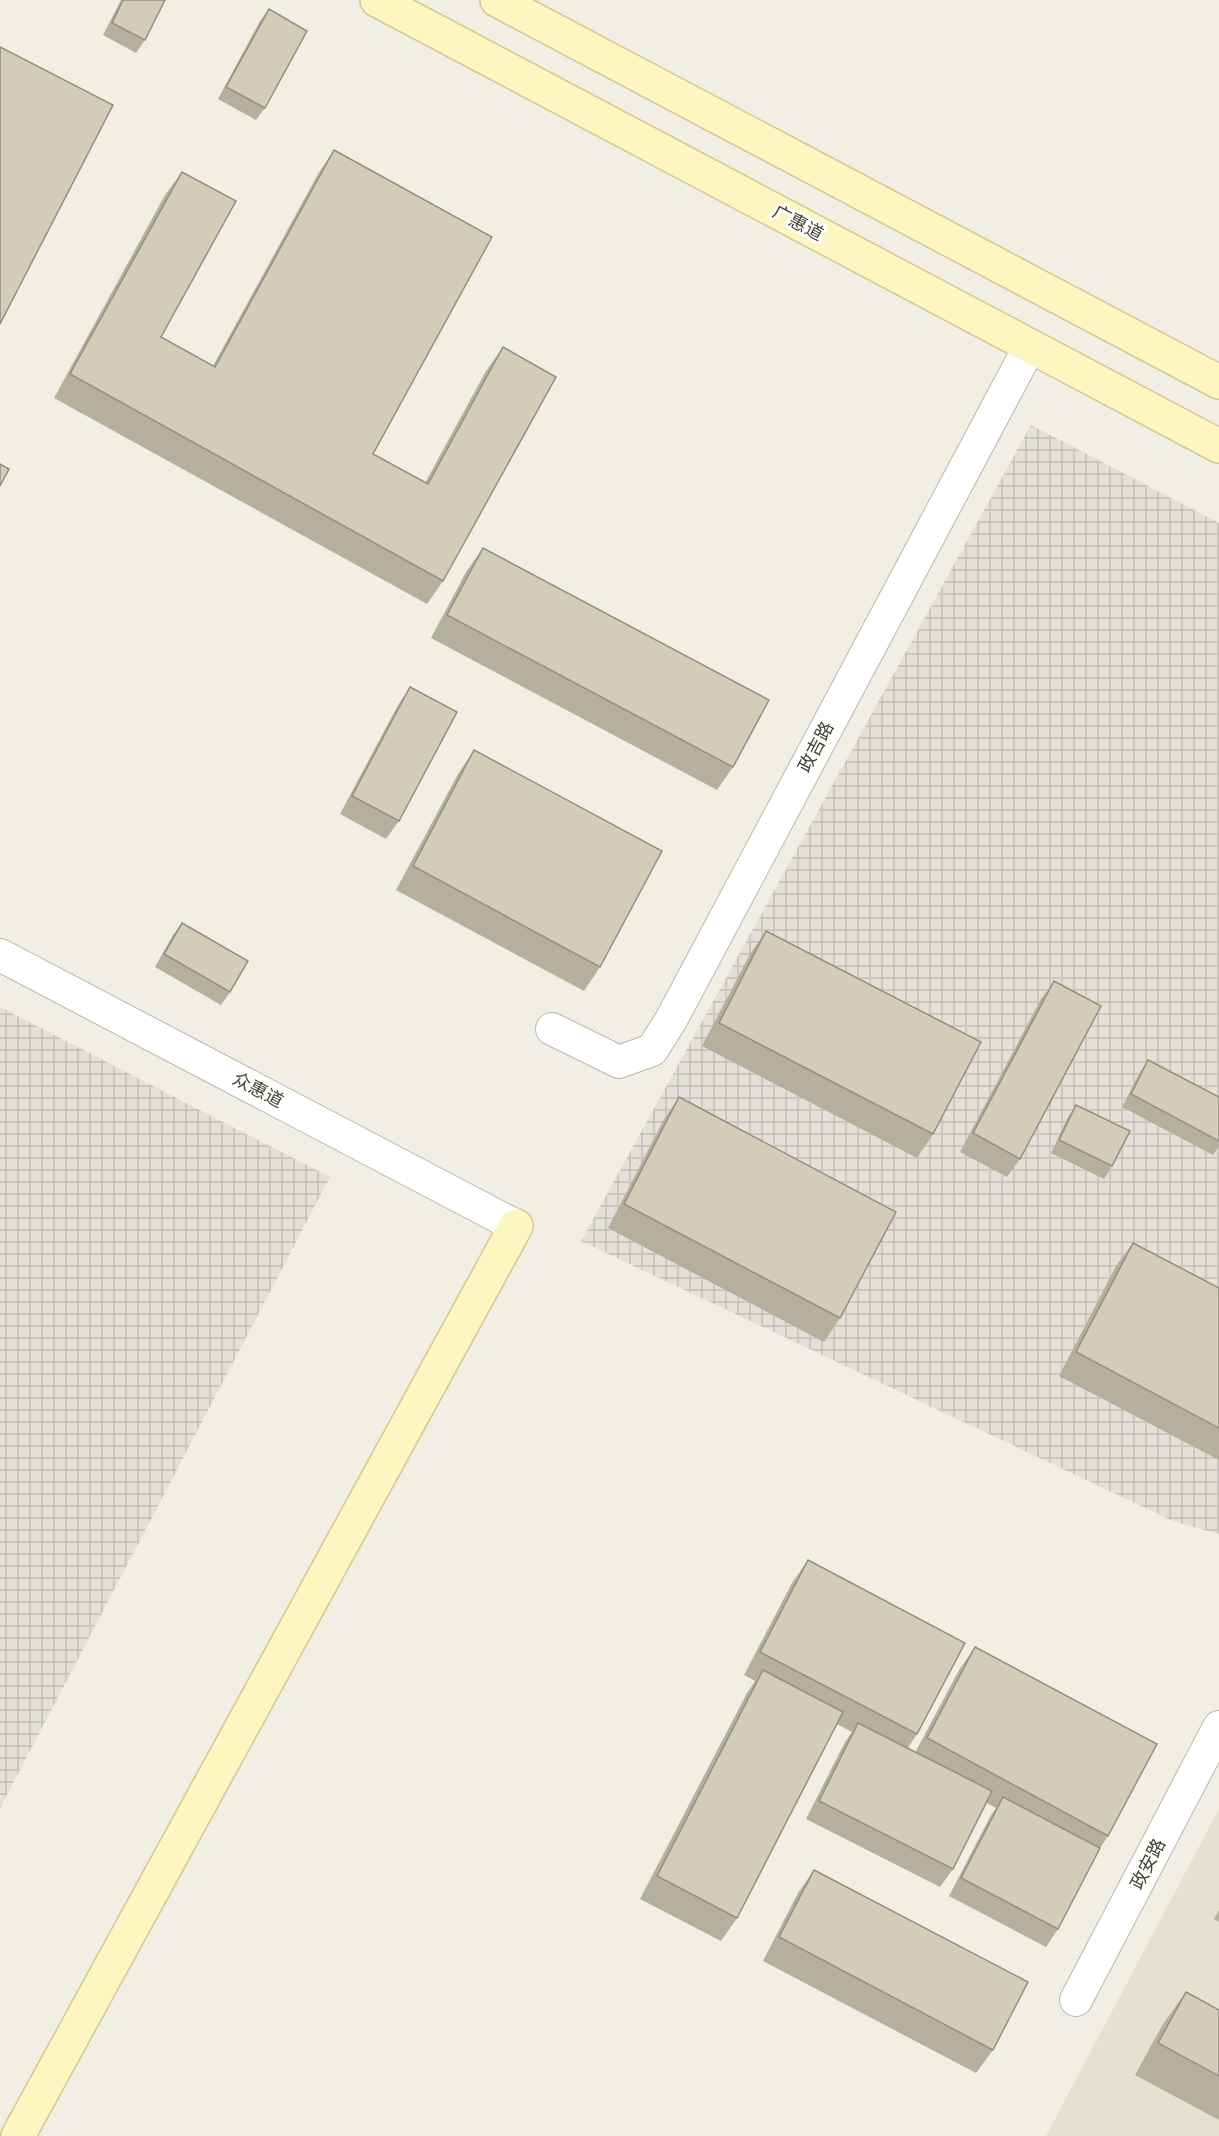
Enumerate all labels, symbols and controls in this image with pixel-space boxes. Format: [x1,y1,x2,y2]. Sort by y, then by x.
street label: 广惠道 [769,201,827,245]
street label: 政吉路 [794,718,838,776]
street label: 众惠道 [229,1068,287,1112]
street label: 政安路 [1126,1835,1170,1893]

